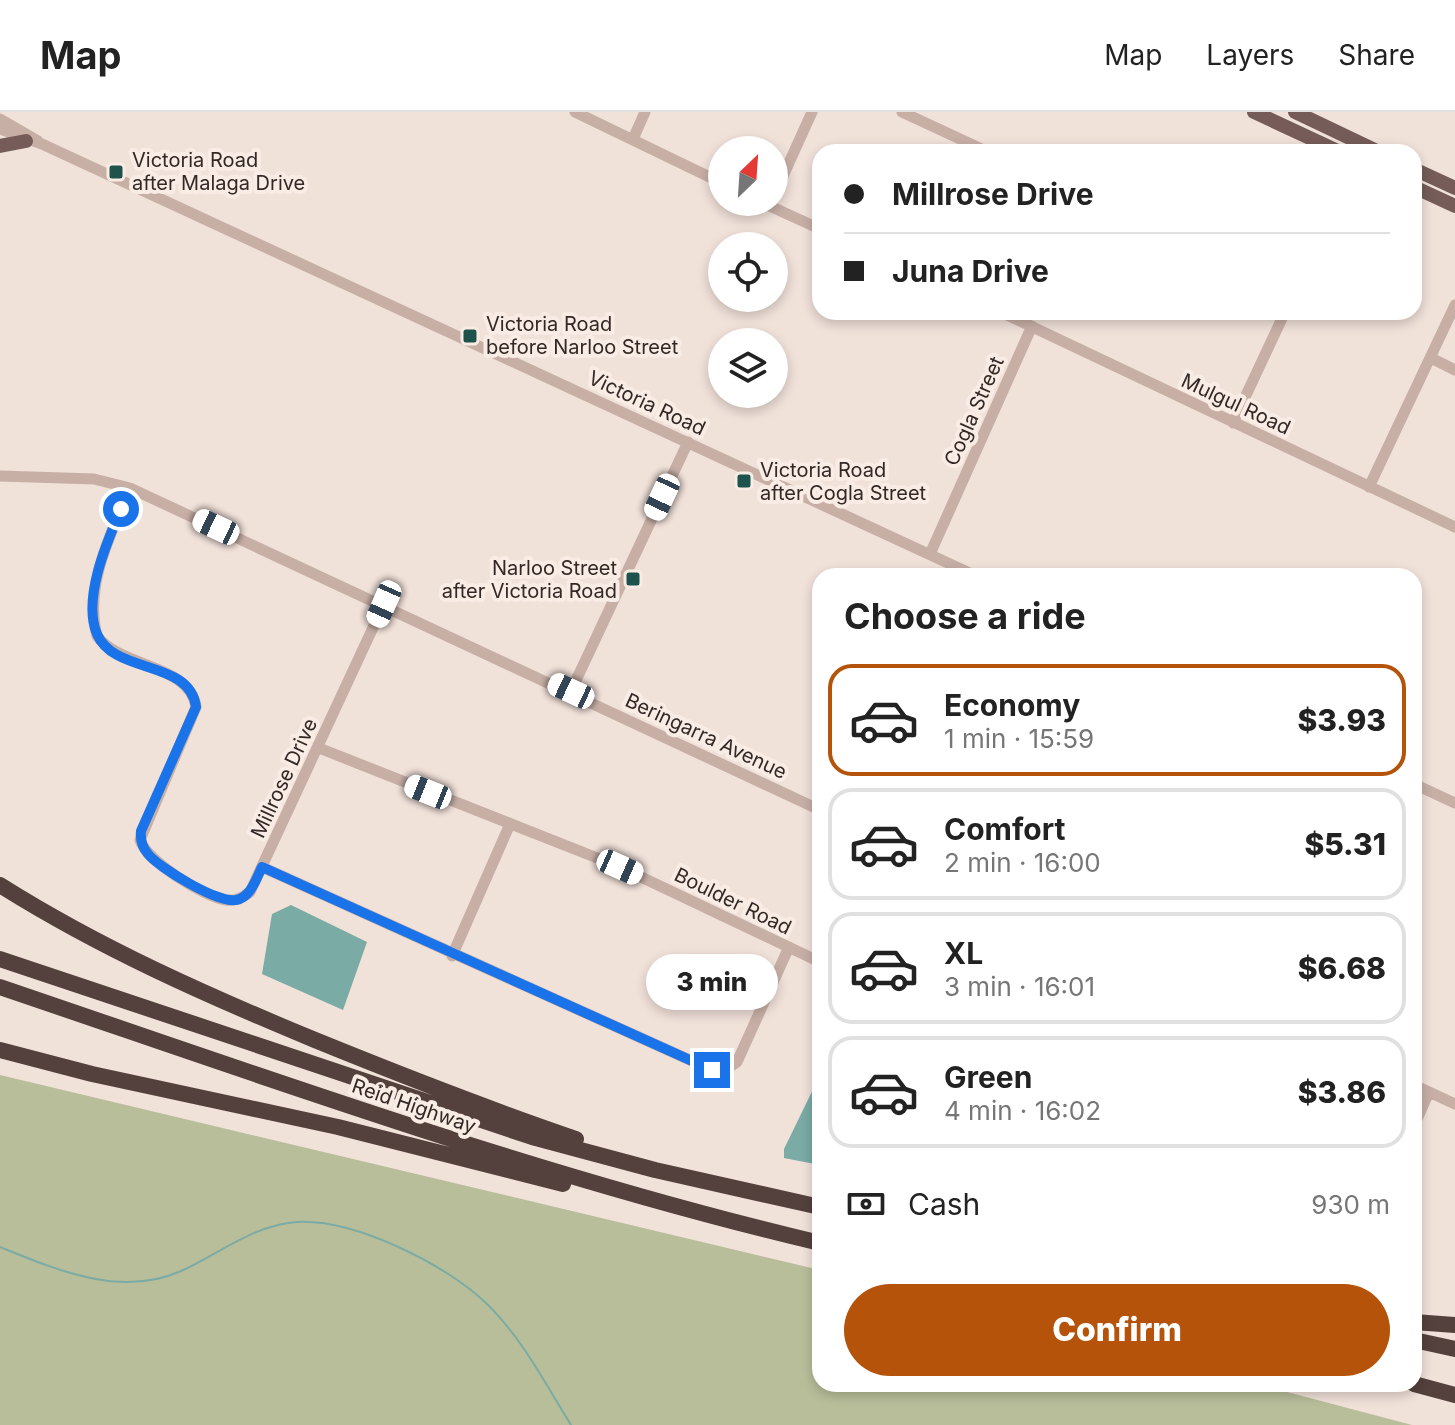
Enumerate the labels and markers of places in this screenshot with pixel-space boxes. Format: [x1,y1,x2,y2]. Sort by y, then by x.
place label: Victoria Road after Malaga Drive [132,148,305,195]
marker: Victoria Road after Malaga Drive [107,163,125,181]
place label: Victoria Road before Narloo Street [486,312,679,359]
marker: Victoria Road before Narloo Street [461,327,479,345]
place label: Victoria Road after Cogla Street [760,458,927,505]
marker: Victoria Road after Cogla Street [735,472,753,490]
place label: Narloo Street after Victoria Road [442,556,617,603]
marker: Narloo Street after Victoria Road [624,570,642,588]

